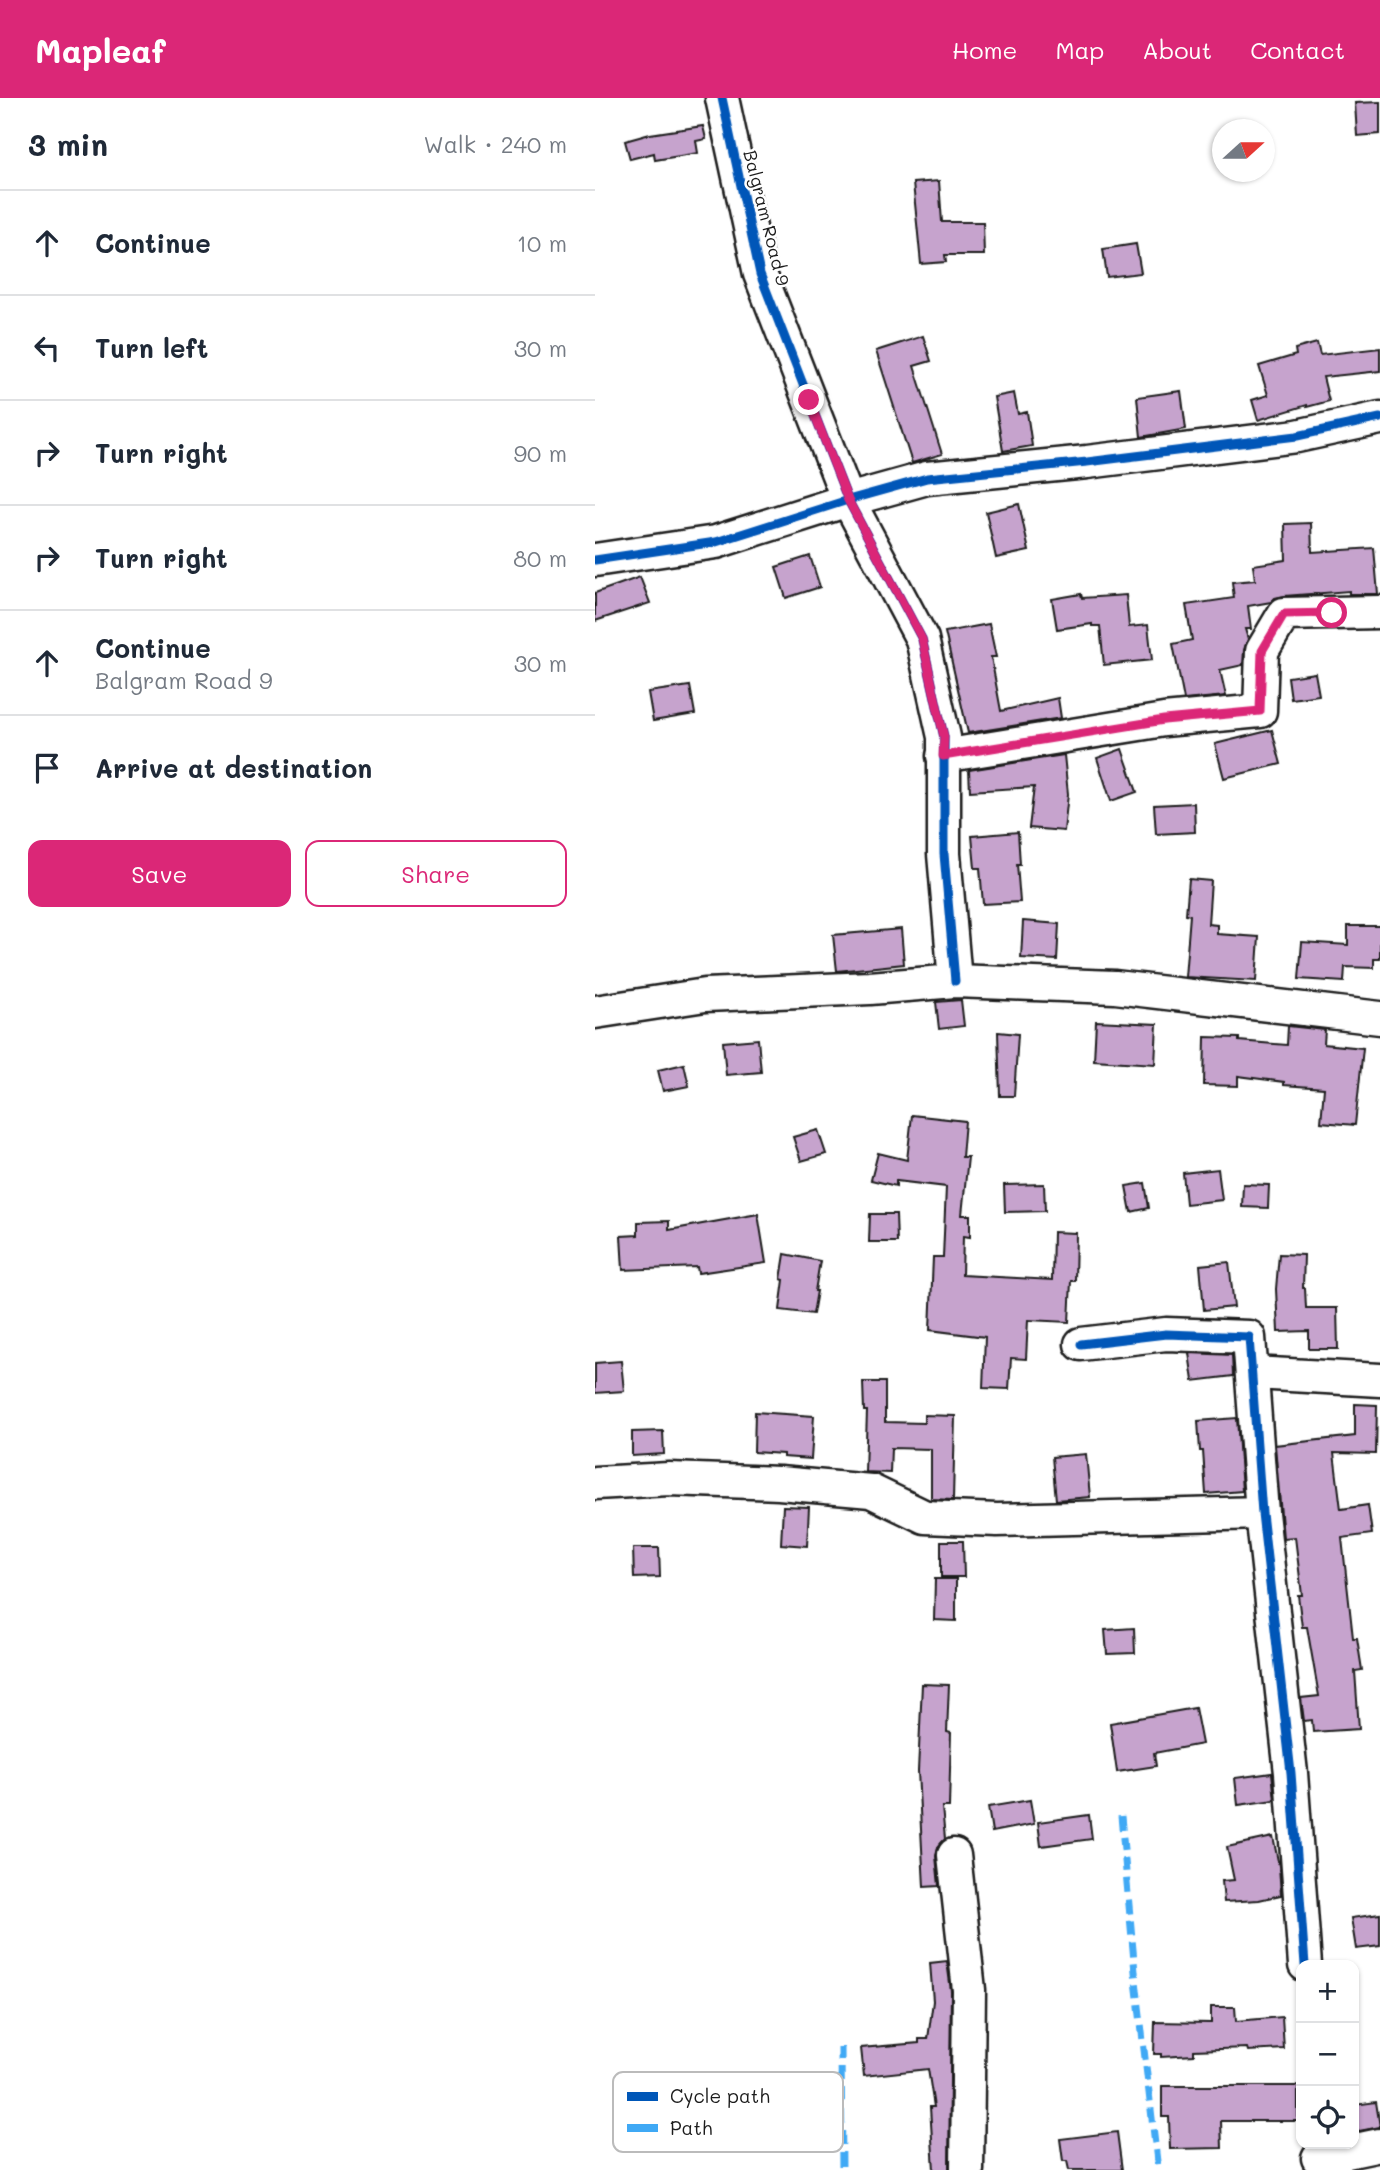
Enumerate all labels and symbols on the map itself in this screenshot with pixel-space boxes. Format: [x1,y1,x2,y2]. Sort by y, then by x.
north arrow [1212,119,1275,182]
street label: Balgram Road 9 [739,147,796,288]
route end [793,384,824,415]
route start [1316,597,1347,628]
legend [613,2072,843,2152]
text: Cycle path [670,2083,770,2108]
text: Path [670,2115,713,2140]

